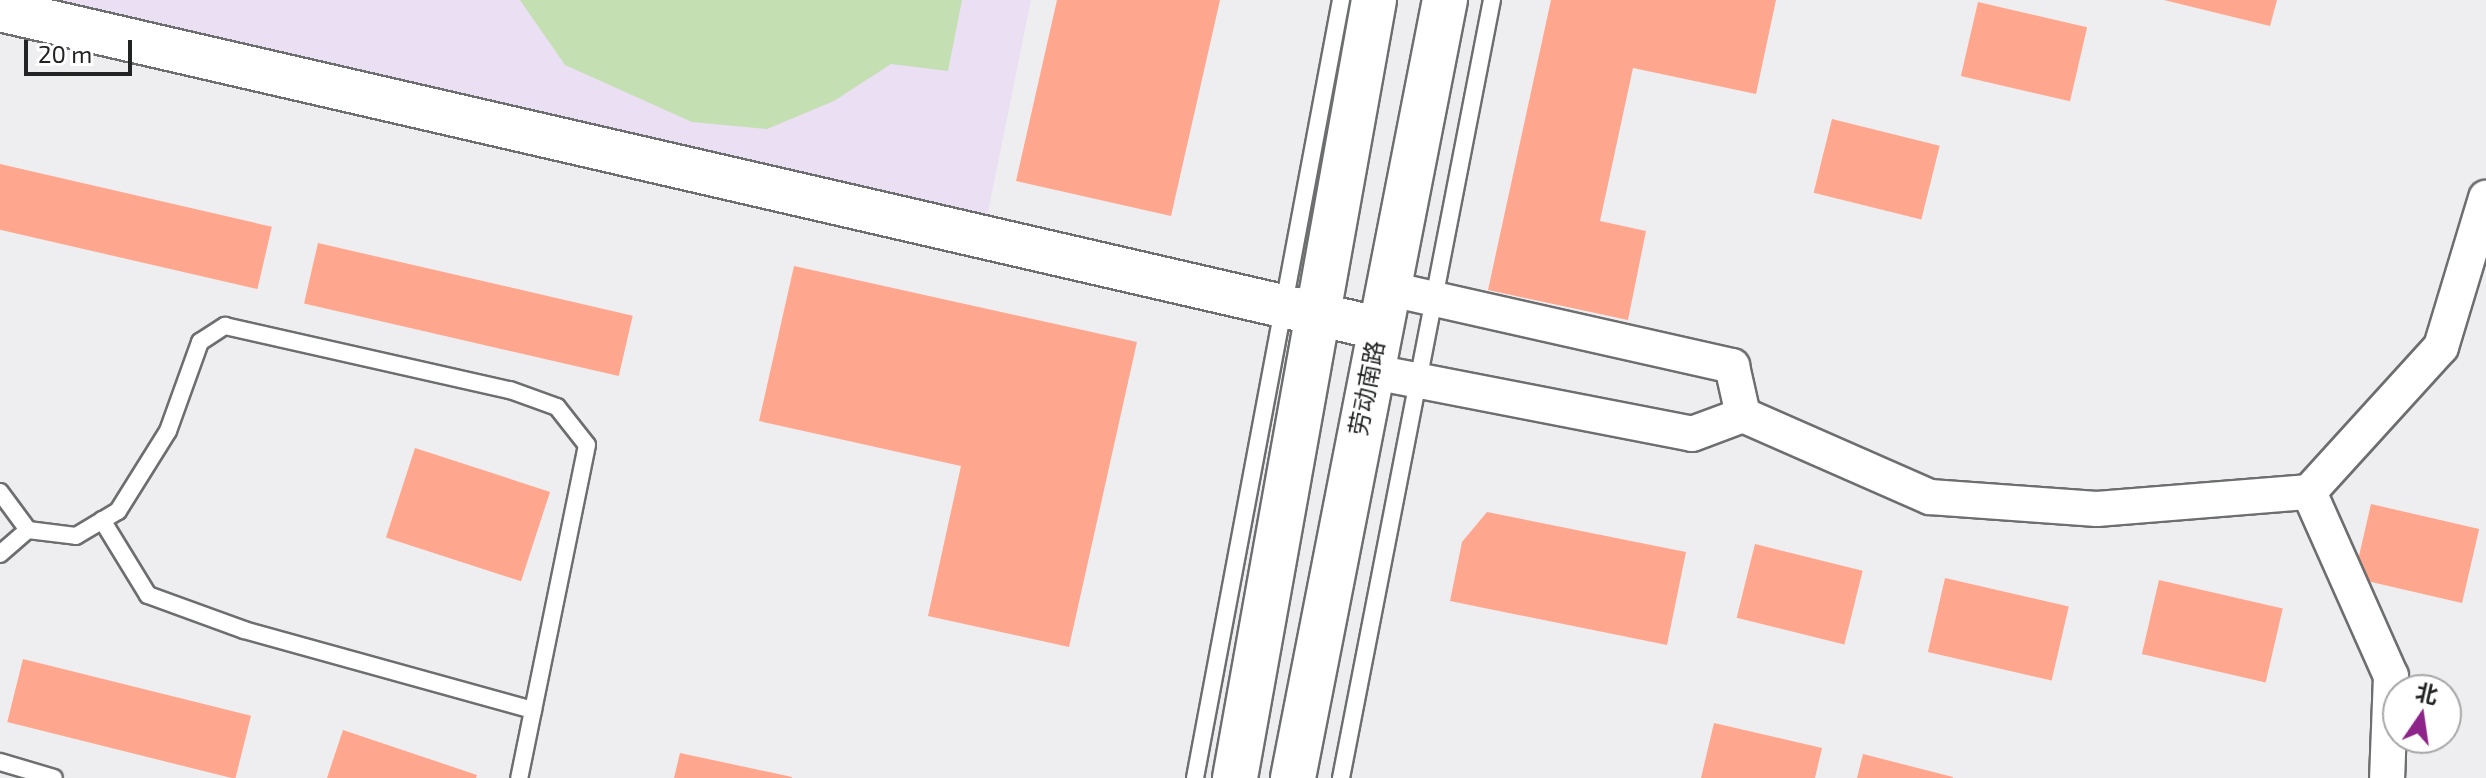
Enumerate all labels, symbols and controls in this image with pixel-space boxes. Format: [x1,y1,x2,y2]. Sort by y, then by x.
scale bar [28,24,136,74]
text: 20 m [38,39,92,68]
street label: 劳动南路 [1343,338,1389,438]
north arrow [2382,674,2462,754]
text: 北 [2413,677,2441,708]

